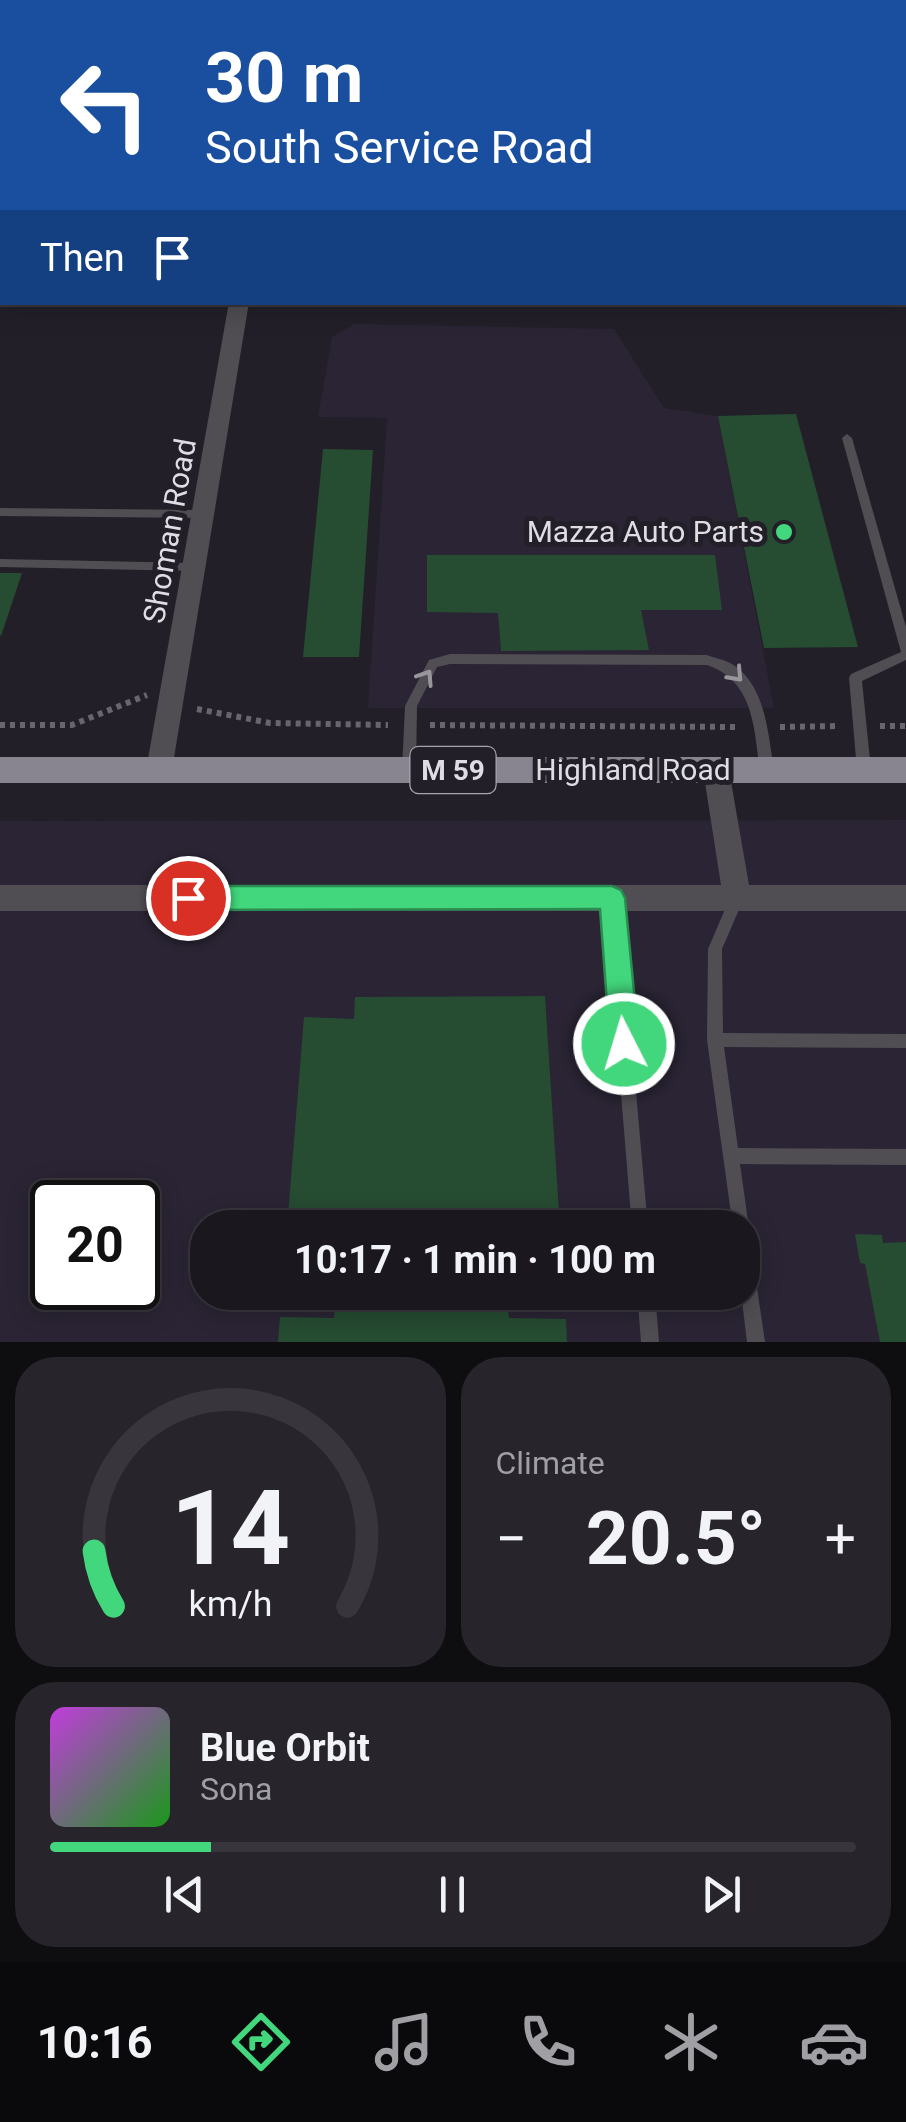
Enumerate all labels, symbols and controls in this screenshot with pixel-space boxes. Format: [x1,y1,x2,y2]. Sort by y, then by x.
text: 30 m [205,37,363,119]
icon: left [40,40,170,170]
text: South Service Road [205,121,594,174]
icon: arrive [145,230,200,285]
text: Then [40,236,125,280]
street label: Shoman Road [136,436,203,626]
place label: Mazza Auto Parts [527,514,764,549]
marker: Mazza Auto Parts [773,521,795,543]
one-way arrow [725,664,743,682]
one-way arrow [414,670,433,688]
road number: M 59 [410,747,496,793]
street label: Highland Road [535,752,731,787]
pin [146,856,231,941]
icon: arrive [161,871,216,926]
position arrow [572,992,676,1096]
speed limit sign: 20 [30,1180,160,1310]
text: 10:17 · 1 min · 100 m [294,1238,656,1282]
text: Climate [496,1444,605,1482]
text: 14 [171,1468,290,1589]
text: 20.5° [586,1494,766,1582]
text: − [496,1507,527,1571]
text: + [825,1507,856,1571]
text: km/h [188,1583,272,1625]
text: Blue Orbit [200,1726,370,1770]
text: Sona [200,1770,272,1808]
icon: previous [157,1867,212,1922]
icon: pause [425,1867,480,1922]
icon: next [694,1867,749,1922]
icon: directions [226,2007,296,2077]
icon: music [369,2007,439,2077]
icon: phone [513,2007,583,2077]
icon: climate [656,2007,726,2077]
icon: car [799,2007,869,2077]
text: 10:16 [37,2016,153,2069]

